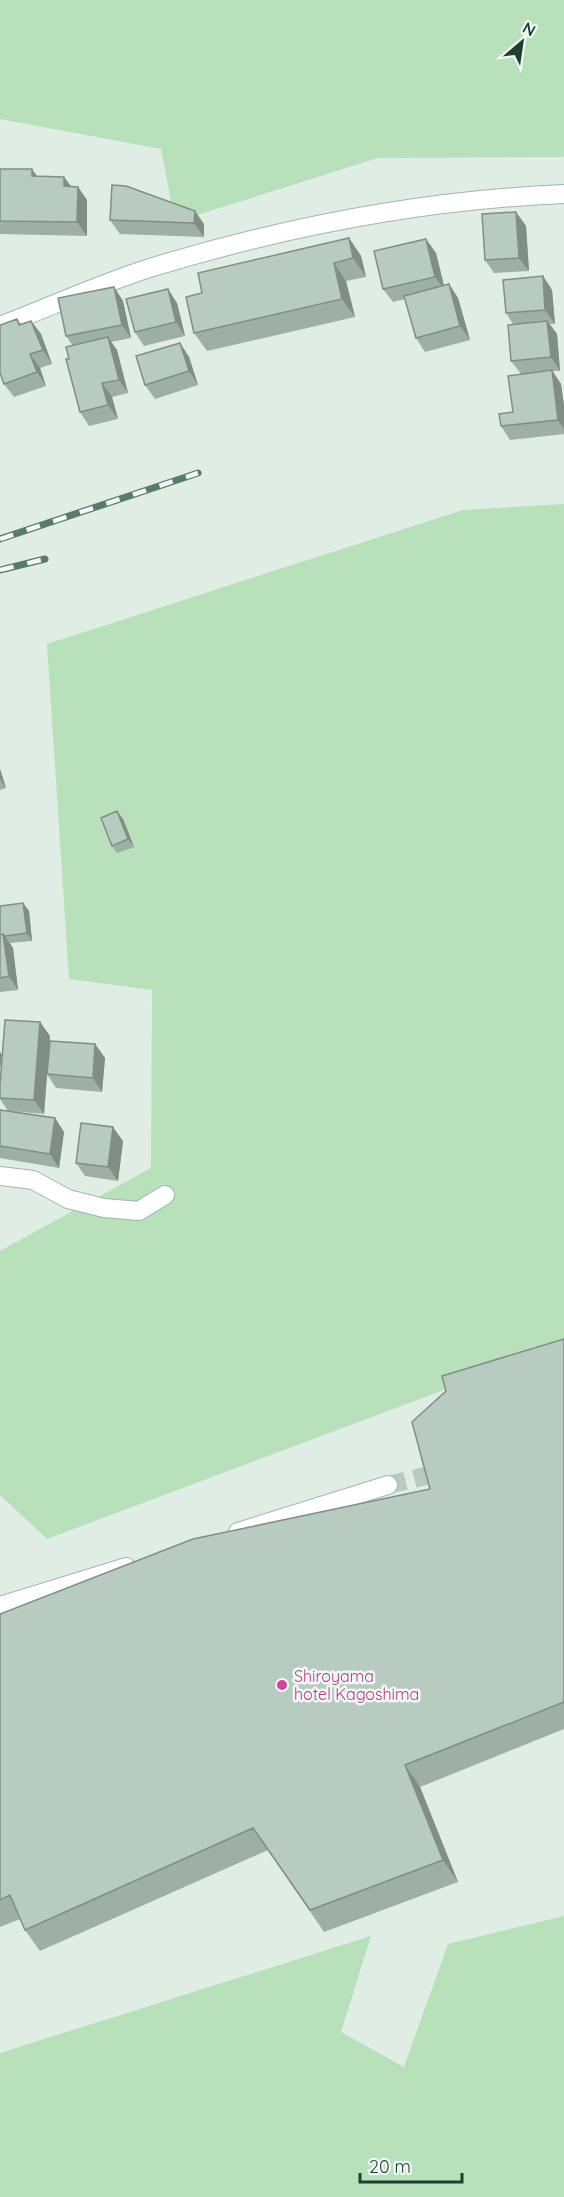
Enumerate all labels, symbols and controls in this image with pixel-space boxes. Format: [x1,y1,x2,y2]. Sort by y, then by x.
north arrow [492,12,552,72]
text: N [519,17,539,40]
place label: Shiroyama hotel Kagoshima [294,1666,419,1704]
marker: Shiroyama hotel Kagoshima [275,1678,289,1692]
scale bar [360,2146,462,2184]
text: 20 m [369,2155,411,2178]

